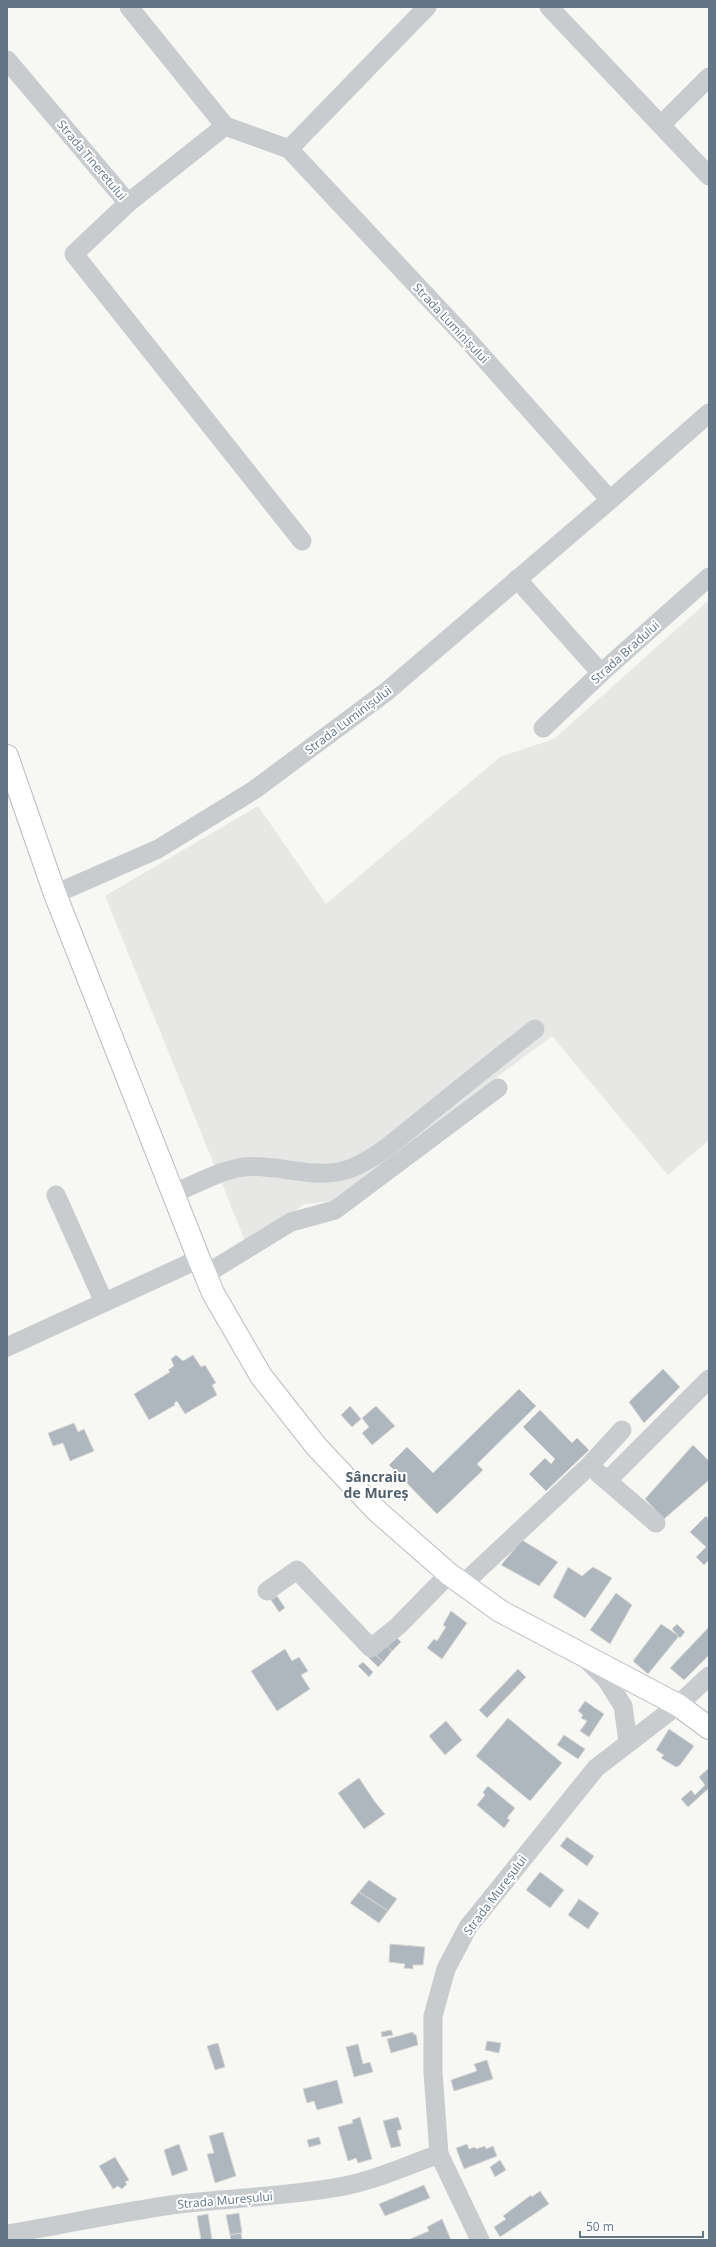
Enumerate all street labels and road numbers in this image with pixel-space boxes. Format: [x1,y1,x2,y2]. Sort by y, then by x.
street label: Strada Tineretului [53,116,131,204]
street label: Strada Luminișului [409,279,493,367]
street label: Strada Bradului [587,617,663,687]
street label: Strada Luminișului [301,682,395,758]
street label: Strada Mureșului [459,1852,531,1938]
street label: Strada Mureșului [177,2187,273,2213]

